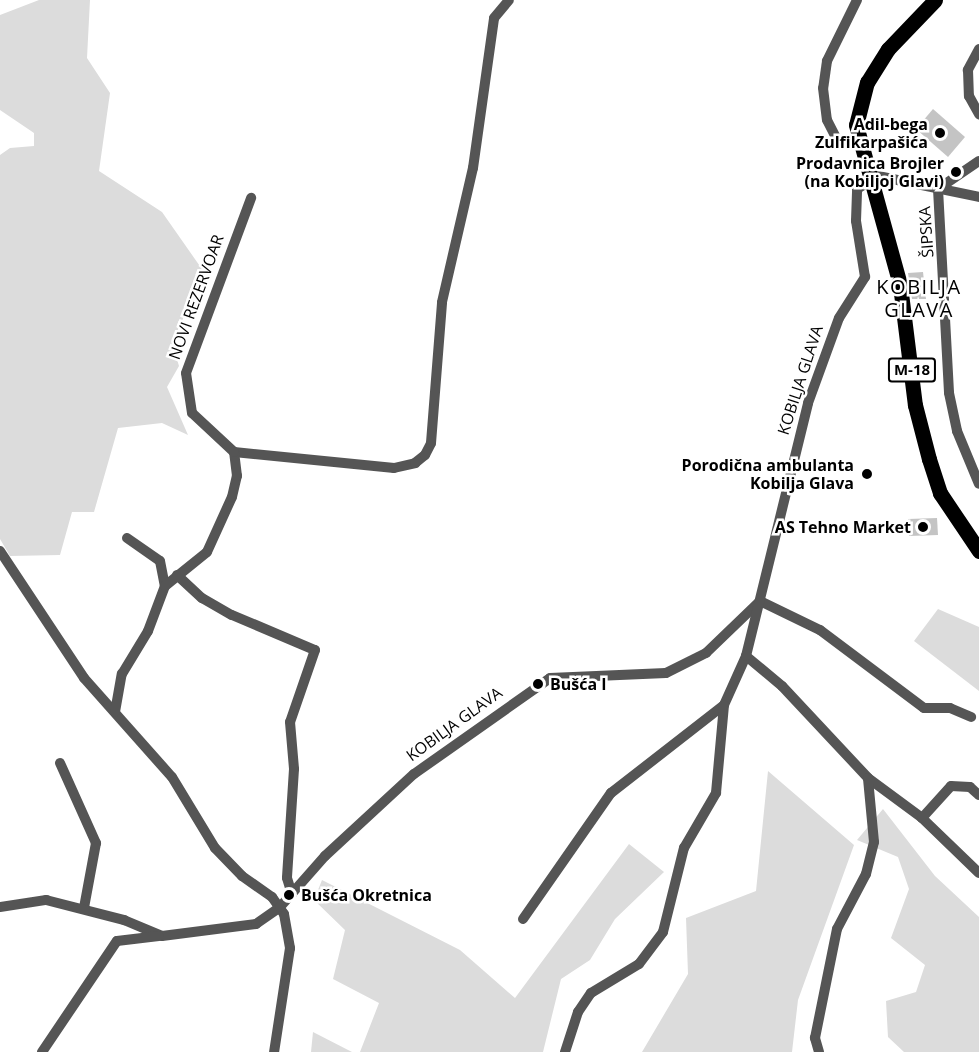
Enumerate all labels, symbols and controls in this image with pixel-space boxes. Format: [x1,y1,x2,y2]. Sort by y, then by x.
place label: Adil-bega Zulfikarpašića [815,114,928,152]
marker: Adil-bega Zulfikarpašića [933,126,947,140]
place label: Prodavnica Brojler (na Kobiljoj Glavi) [796,153,944,191]
marker: Prodavnica Brojler (na Kobiljoj Glavi) [949,165,963,179]
street label: ŠIPSKA [915,206,937,258]
street label: NOVI REZERVOAR [165,232,227,362]
district label: KOBILJA GLAVA [876,275,962,322]
street label: KOBILJA GLAVA [773,323,827,437]
road number: M-18 [886,358,938,382]
place label: Porodična ambulanta Kobilja Glava [682,455,854,493]
marker: Porodična ambulanta Kobilja Glava [858,465,876,483]
place label: AS Tehno Market [775,517,911,537]
marker: AS Tehno Market [916,520,930,534]
place label: Bušća I [550,674,607,694]
marker: Bušća I [531,677,545,691]
street label: KOBILJA GLAVA [402,683,506,765]
place label: Bušća Okretnica [301,885,432,905]
marker: Bušća Okretnica [282,888,296,902]

